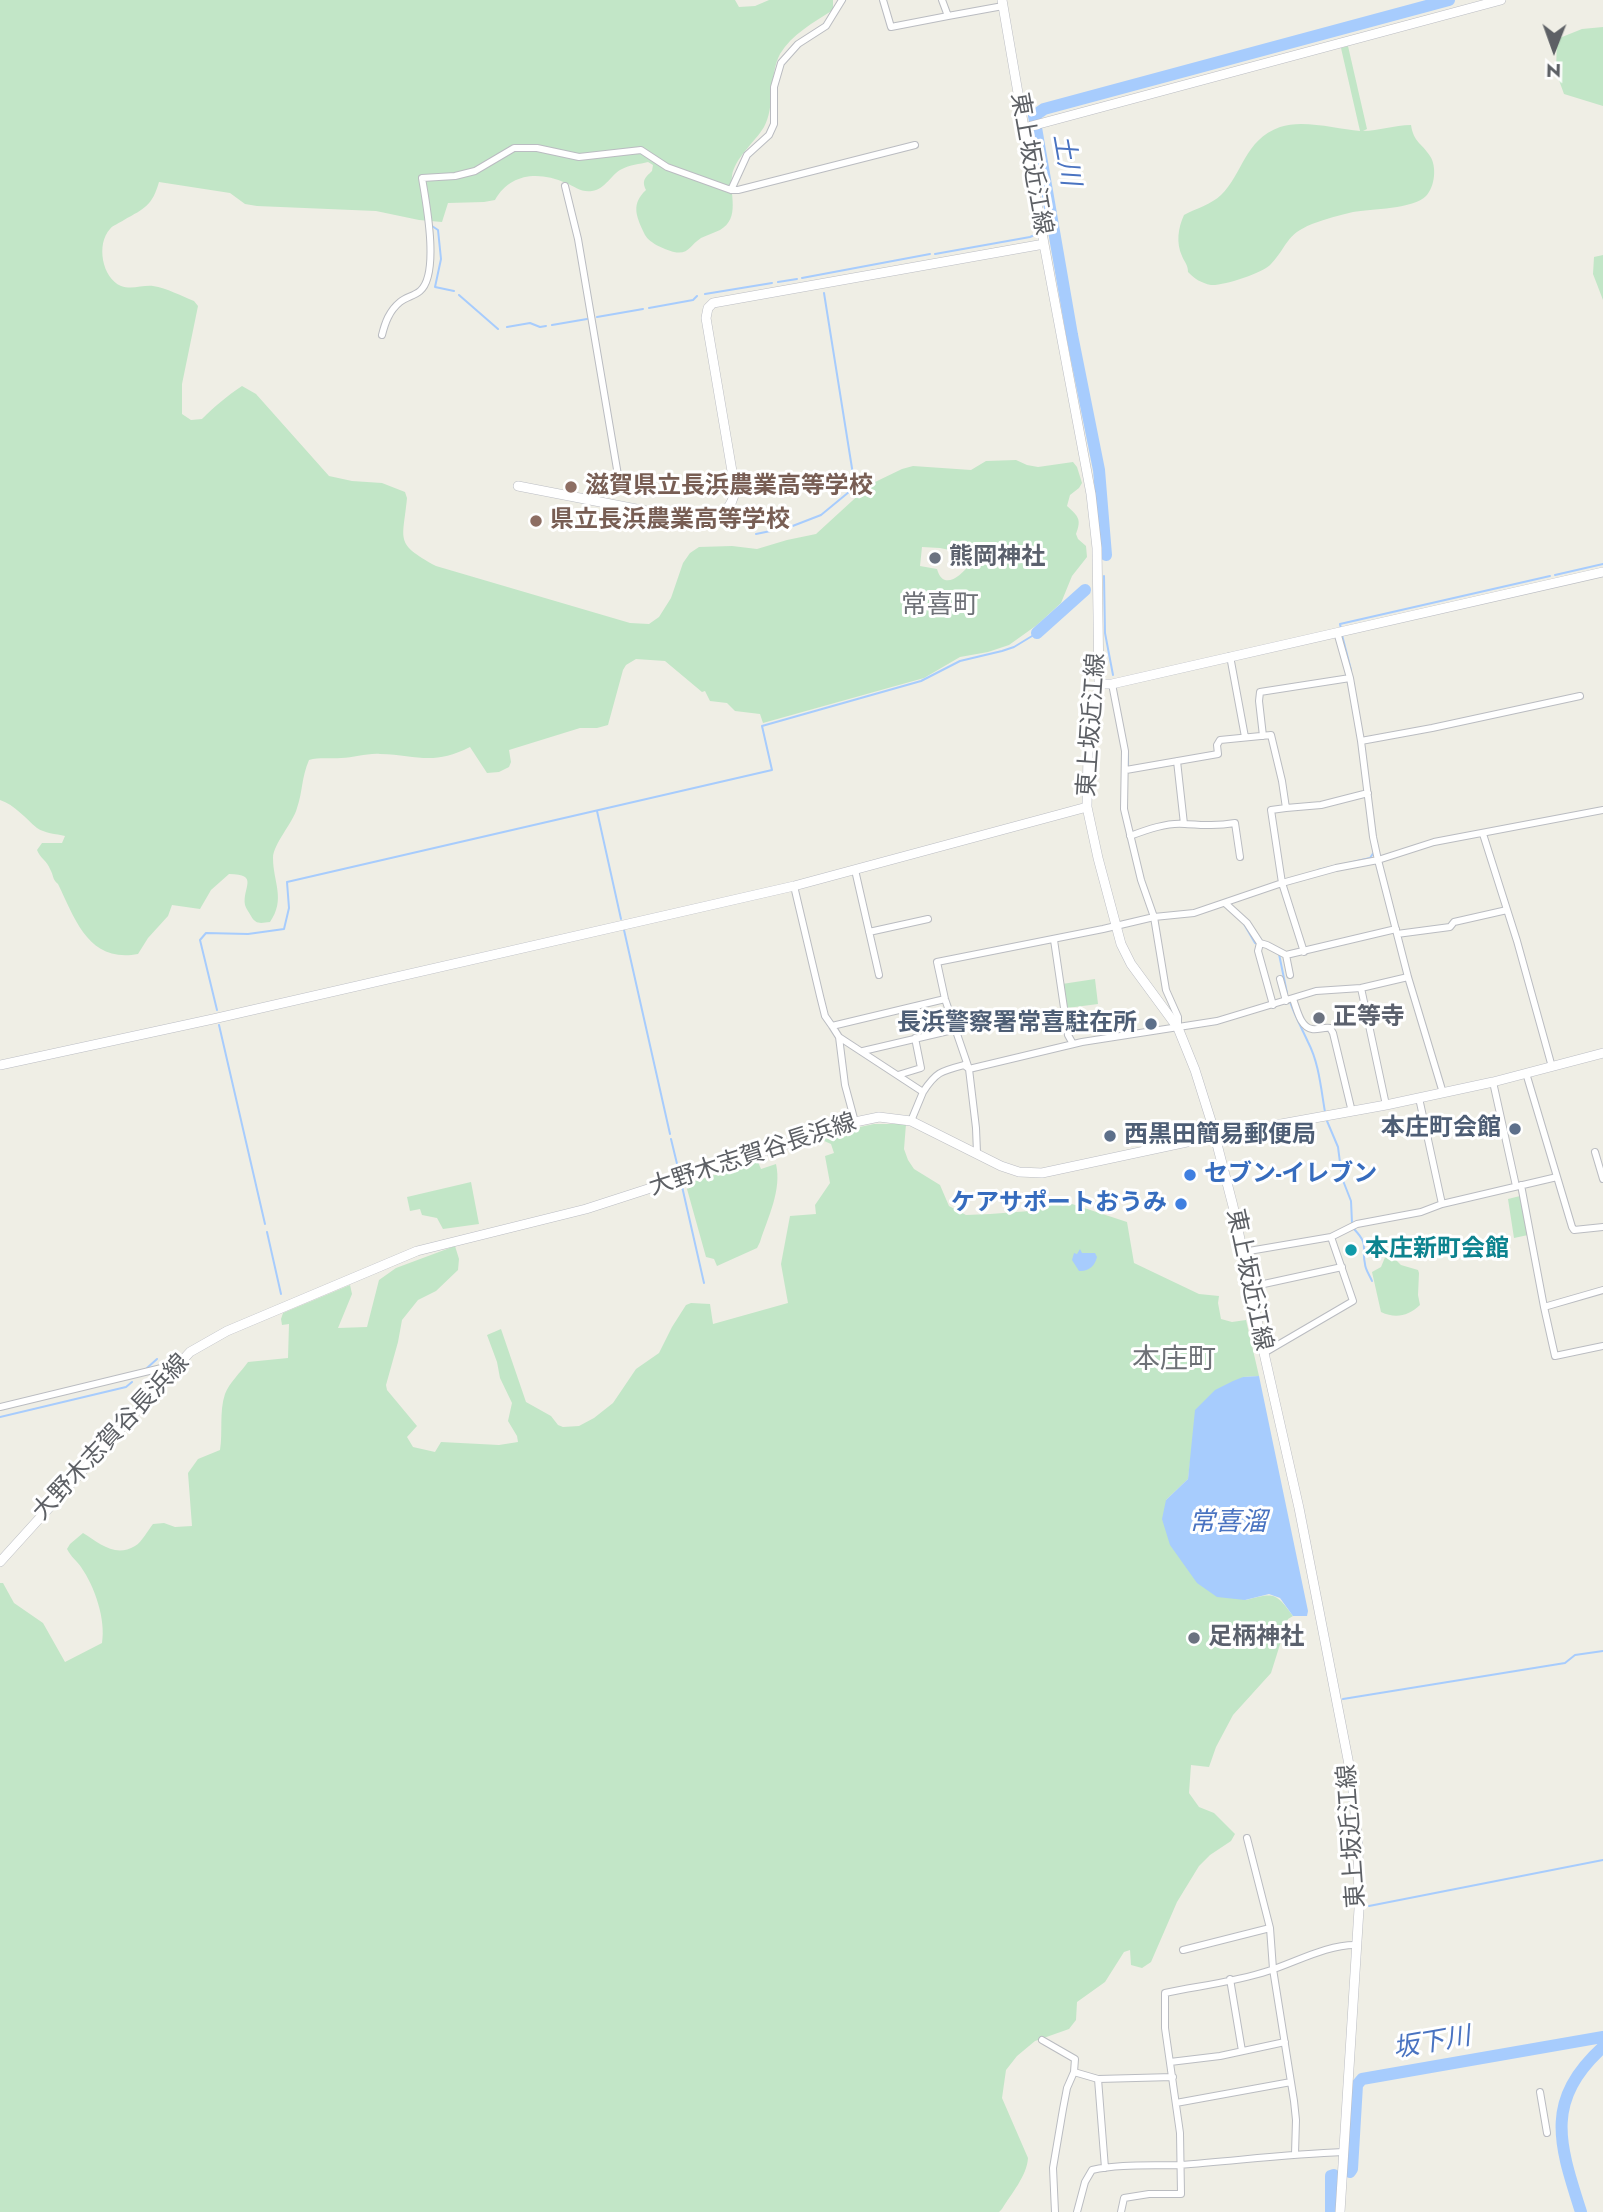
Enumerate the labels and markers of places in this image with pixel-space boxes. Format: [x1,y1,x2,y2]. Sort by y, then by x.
place label: 滋賀県立長浜農業高等学校 [585,473,873,501]
marker: 滋賀県立長浜農業高等学校 [563,479,579,495]
place label: 県立長浜農業高等学校 [550,507,790,535]
marker: 県立長浜農業高等学校 [528,513,544,529]
place label: 熊岡神社 [949,544,1045,572]
marker: 熊岡神社 [927,550,943,566]
place label: 正等寺 [1333,1004,1405,1032]
place label: 長浜警察署常喜駐在所 [897,1010,1137,1038]
marker: 正等寺 [1311,1010,1327,1026]
marker: 長浜警察署常喜駐在所 [1143,1016,1159,1032]
place label: 本庄町会館 [1381,1115,1501,1143]
marker: 本庄町会館 [1507,1121,1523,1137]
place label: 西黒田簡易郵便局 [1124,1122,1316,1150]
marker: 西黒田簡易郵便局 [1102,1128,1118,1144]
place label: セブン-イレブン [1204,1161,1377,1189]
marker: セブン-イレブン [1182,1167,1198,1183]
place label: ケアサポートおうみ [951,1190,1167,1218]
marker: ケアサポートおうみ [1173,1196,1189,1212]
place label: 本庄新町会館 [1365,1236,1509,1264]
marker: 本庄新町会館 [1343,1242,1359,1258]
place label: 足柄神社 [1208,1624,1304,1652]
marker: 足柄神社 [1186,1630,1202,1646]

